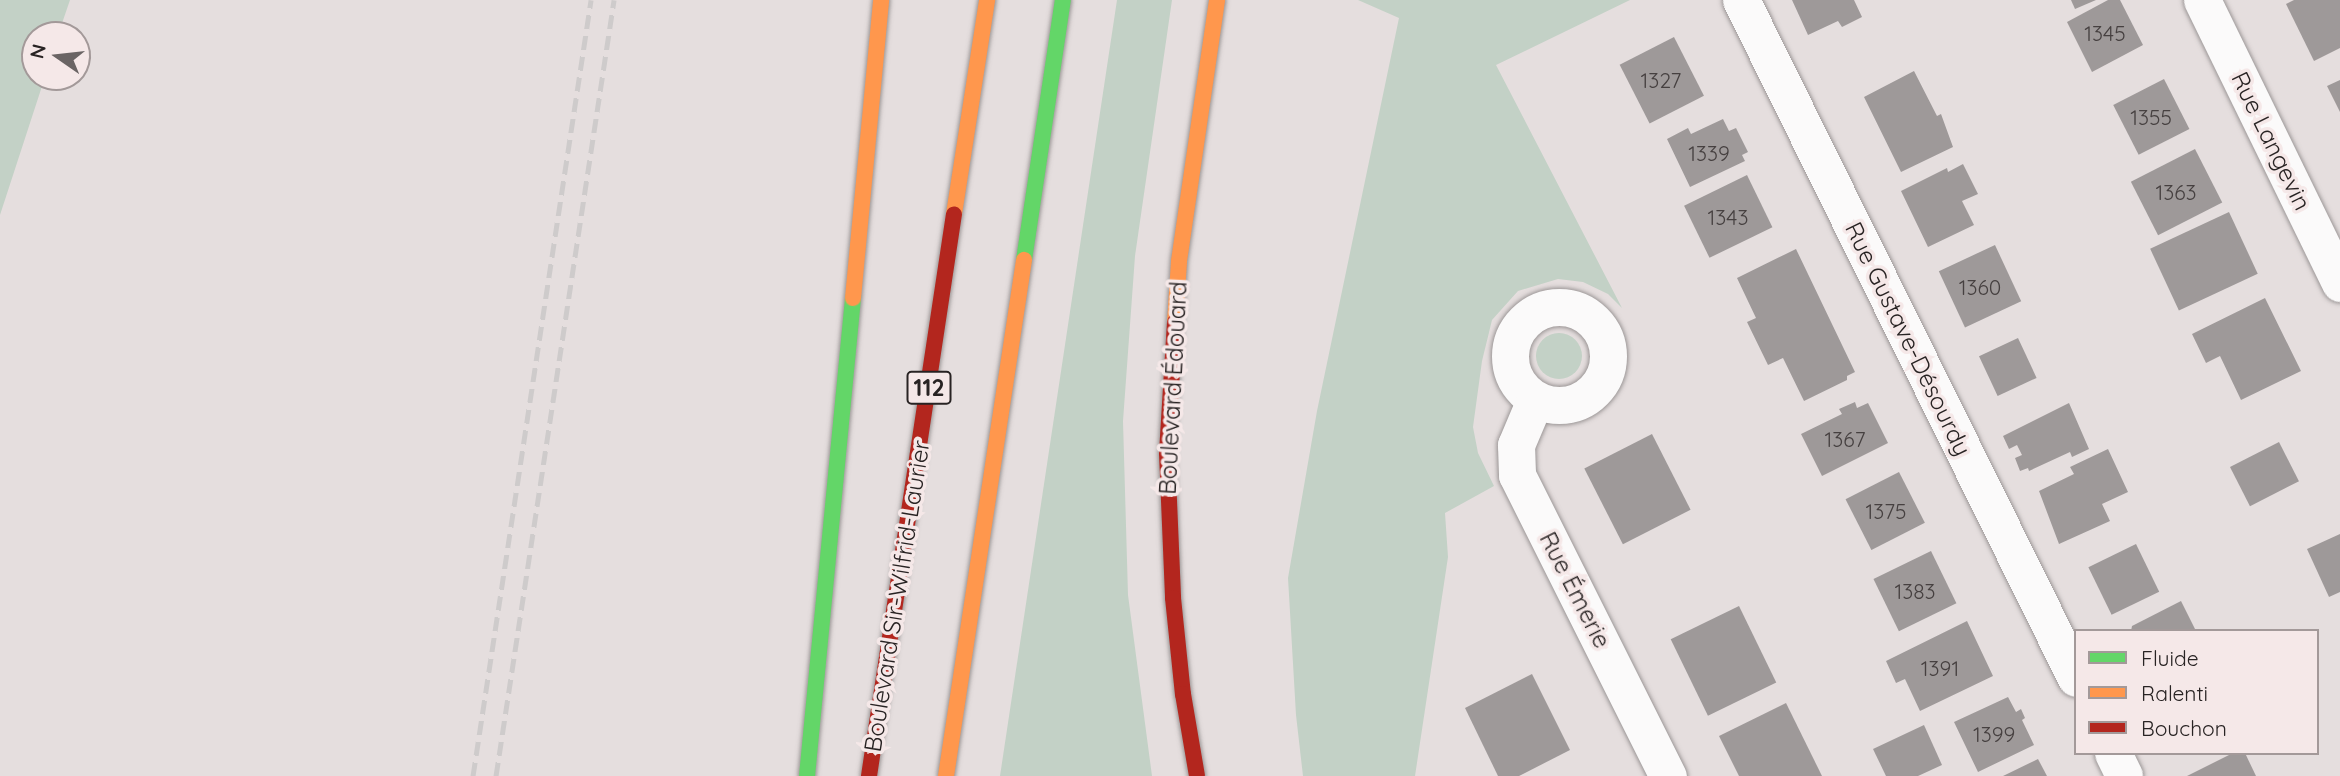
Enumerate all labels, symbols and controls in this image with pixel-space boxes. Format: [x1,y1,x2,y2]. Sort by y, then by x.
house number: 1345 [2084,20,2126,46]
north arrow [21,21,91,91]
text: N [24,42,51,61]
house number: 1327 [1641,67,1681,93]
street label: Rue Langevin [2225,67,2317,215]
house number: 1355 [2130,104,2172,130]
house number: 1339 [1688,140,1730,166]
house number: 1363 [2155,179,2197,205]
house number: 1343 [1708,204,1748,230]
street label: Rue Gustave-Désourdy [1839,217,1977,461]
house number: 1360 [1959,274,2001,300]
street label: Boulevard Édouard [1153,281,1193,495]
road number: 112 [906,368,952,408]
house number: 1367 [1825,426,1865,452]
street label: Boulevard Sir-Wilfrid-Laurier [858,438,936,754]
house number: 1375 [1866,498,1906,524]
street label: Rue Émerie [1533,527,1617,653]
house number: 1383 [1894,578,1936,604]
legend [2074,629,2319,755]
text: Fluide [2141,645,2199,671]
house number: 1391 [1921,655,1959,681]
text: Ralenti [2141,680,2208,706]
text: Bouchon [2141,715,2227,741]
house number: 1399 [1973,721,2015,747]

